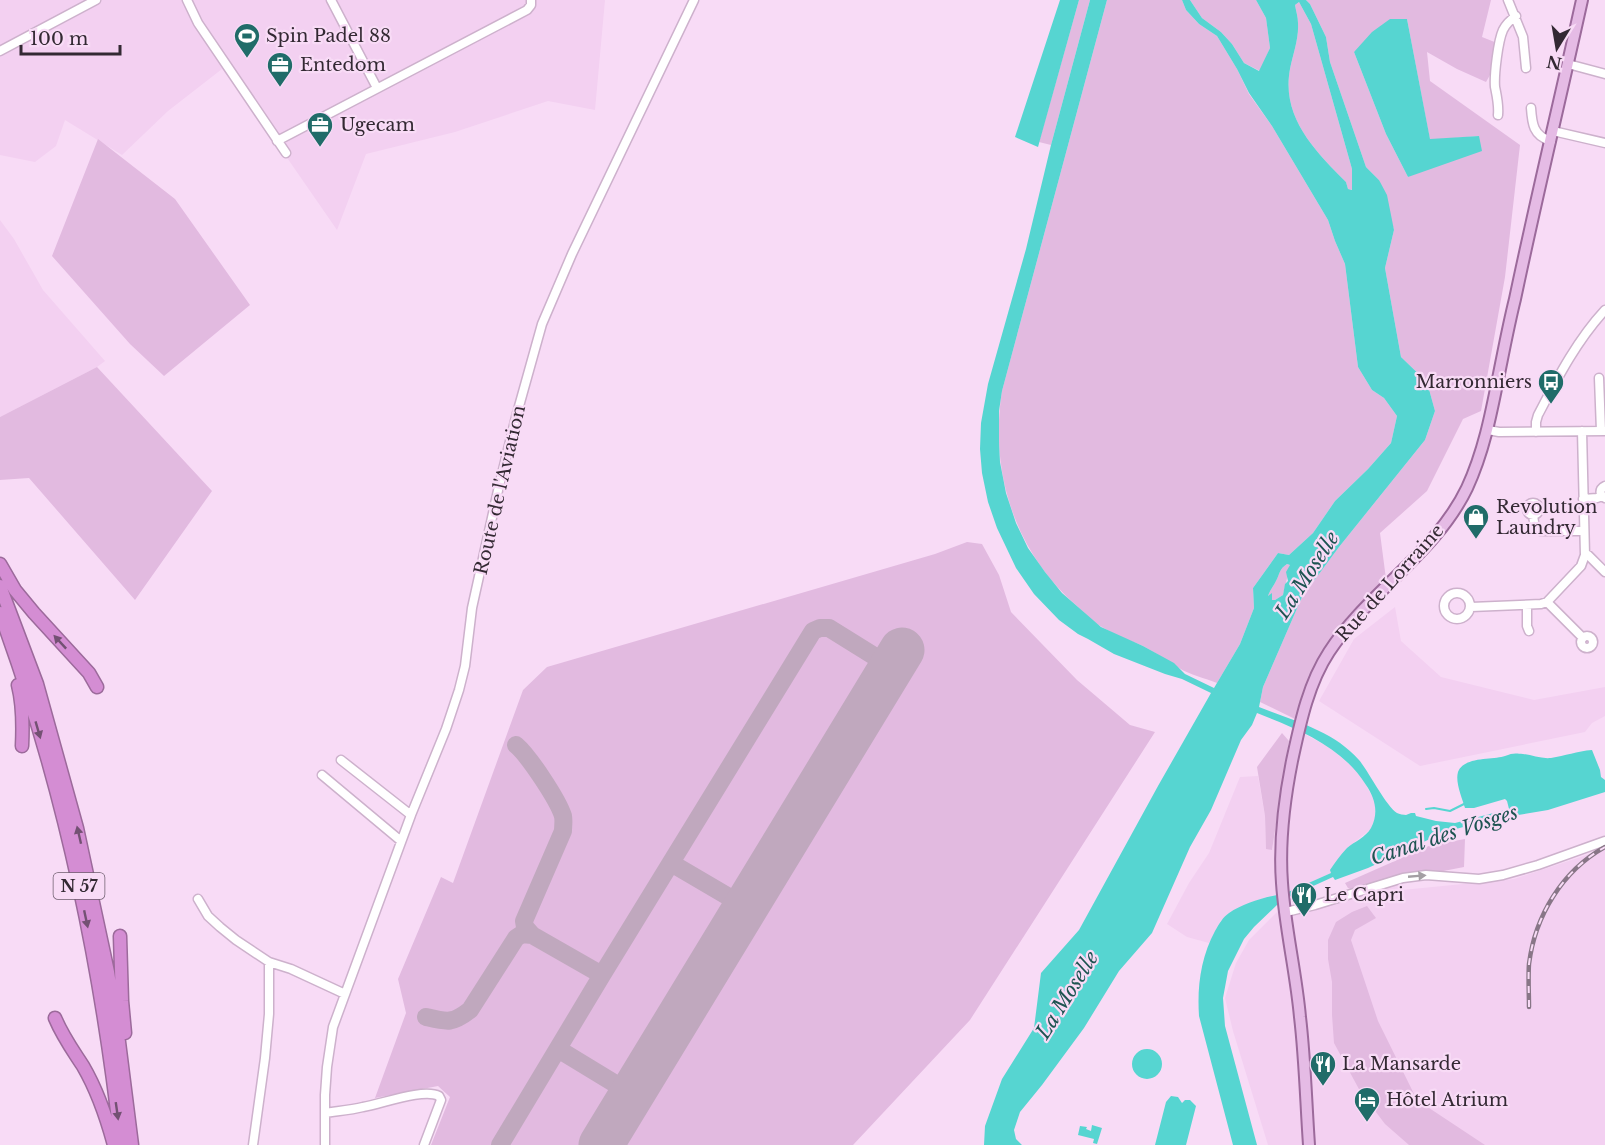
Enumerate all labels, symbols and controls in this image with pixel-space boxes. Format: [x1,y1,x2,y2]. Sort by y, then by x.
scale bar [21,18,120,56]
north arrow [1527,18,1587,78]
sports icon: Spin Padel 88 [232,21,262,59]
place label: Spin Padel 88 [266,25,391,47]
text: 100 m [30,28,88,50]
office icon: Entedom [265,50,295,88]
text: N [1545,51,1563,74]
place label: Entedom [300,54,386,76]
office icon: Ugecam [305,110,335,148]
place label: Ugecam [340,114,415,136]
bus stop icon: Marronniers [1536,367,1566,405]
place label: Marronniers [1416,371,1532,393]
street label: Route de l'Aviation [470,403,530,577]
place label: Revolution Laundry [1496,496,1598,539]
shop icon: Revolution Laundry [1461,502,1491,540]
street label: Rue de Lorraine [1332,520,1448,646]
water label: La Moselle [1269,527,1344,624]
one-way arrow [53,634,67,649]
one-way arrow [34,720,44,739]
water label: Canal des Vosges [1367,800,1521,870]
one-way arrow [73,825,83,844]
one-way arrow [1408,871,1427,881]
road number: N 57 [54,873,104,899]
restaurant icon: Le Capri [1289,880,1319,918]
place label: Le Capri [1324,884,1404,906]
one-way arrow [81,909,91,928]
water label: La Moselle [1030,947,1103,1044]
restaurant icon: La Mansarde [1308,1049,1338,1087]
place label: La Mansarde [1342,1053,1461,1075]
hotel icon: Hôtel Atrium [1352,1085,1382,1123]
place label: Hôtel Atrium [1386,1089,1508,1111]
one-way arrow [112,1102,121,1121]

